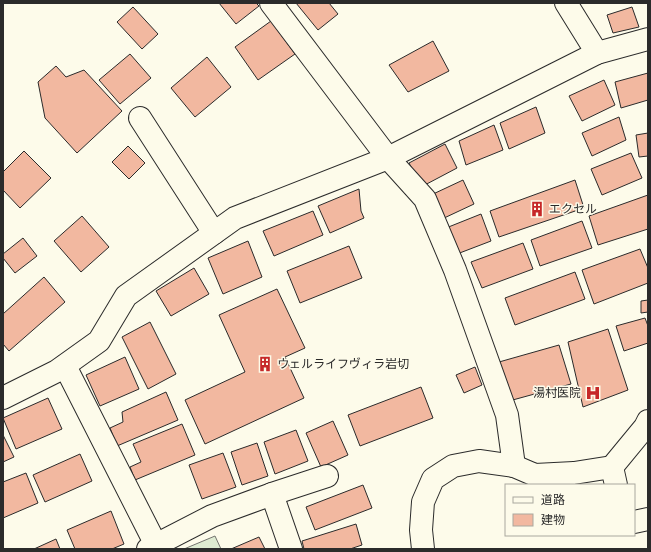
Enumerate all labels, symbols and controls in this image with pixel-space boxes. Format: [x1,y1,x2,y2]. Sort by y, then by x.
building icon: エクセル [528,200,546,218]
place label: エクセル [549,202,597,216]
building icon: ウェルライフヴィラ岩切 [256,355,274,373]
place label: ウェルライフヴィラ岩切 [277,357,409,371]
hospital icon: 湯村医院 [584,384,602,402]
place label: 湯村医院 [533,386,581,400]
legend [505,484,635,536]
text: 道路 [541,493,565,507]
text: 建物 [541,513,565,527]

